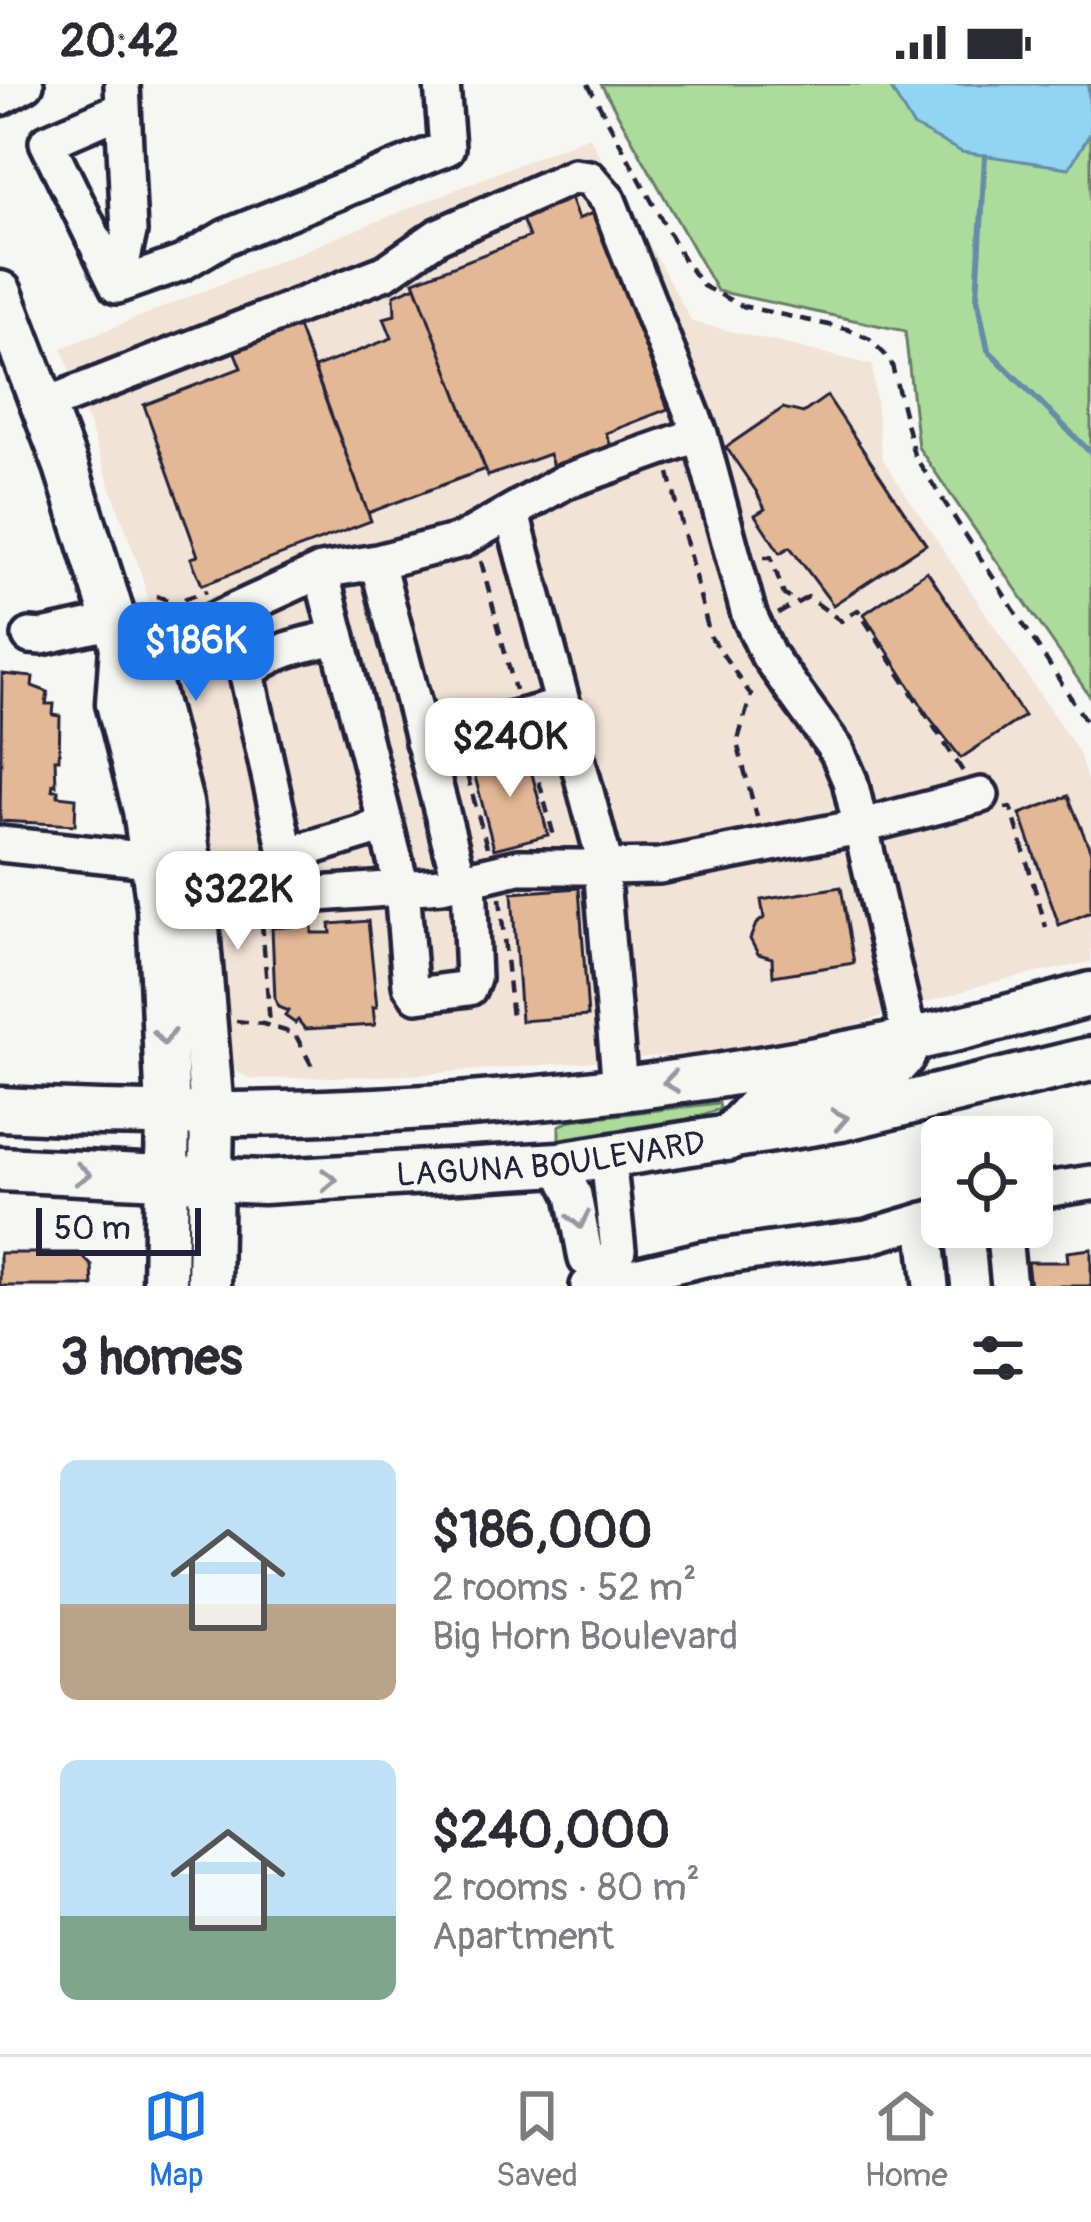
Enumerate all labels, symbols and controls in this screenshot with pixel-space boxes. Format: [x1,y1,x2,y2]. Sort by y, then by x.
text: 20:42 [60,14,179,70]
pin: $186K [112,602,280,704]
text: $186K [145,616,247,665]
pin: $240K [426,698,594,800]
text: $240K [452,712,568,761]
pin: $322K [154,851,322,953]
text: $322K [183,865,293,914]
one-way arrow [151,1028,177,1047]
one-way arrow [662,1068,681,1094]
one-way arrow [830,1107,850,1133]
map controls [921,1116,1053,1248]
button: locate [921,1116,1053,1248]
street label: LAGUNA BOULEVARD [395,1122,708,1196]
one-way arrow [74,1161,93,1187]
one-way arrow [320,1167,339,1193]
scale bar [36,1202,201,1255]
text: 50 m [54,1208,131,1249]
one-way arrow [565,1210,591,1230]
icon: filters [965,1325,1031,1391]
text: 3 homes [60,1326,243,1390]
text: $186,000 [432,1499,652,1563]
icon: home [156,1508,300,1652]
text: 2 rooms · 52 m² [432,1563,697,1612]
text: Big Horn Boulevard [432,1612,738,1661]
text: $240,000 [432,1799,670,1863]
icon: home [156,1808,300,1952]
text: 2 rooms · 80 m² [432,1863,700,1912]
text: Apartment [432,1912,614,1961]
tab: Map [143,2083,209,2196]
tab: Saved [496,2083,578,2196]
tab: Home [864,2083,948,2196]

